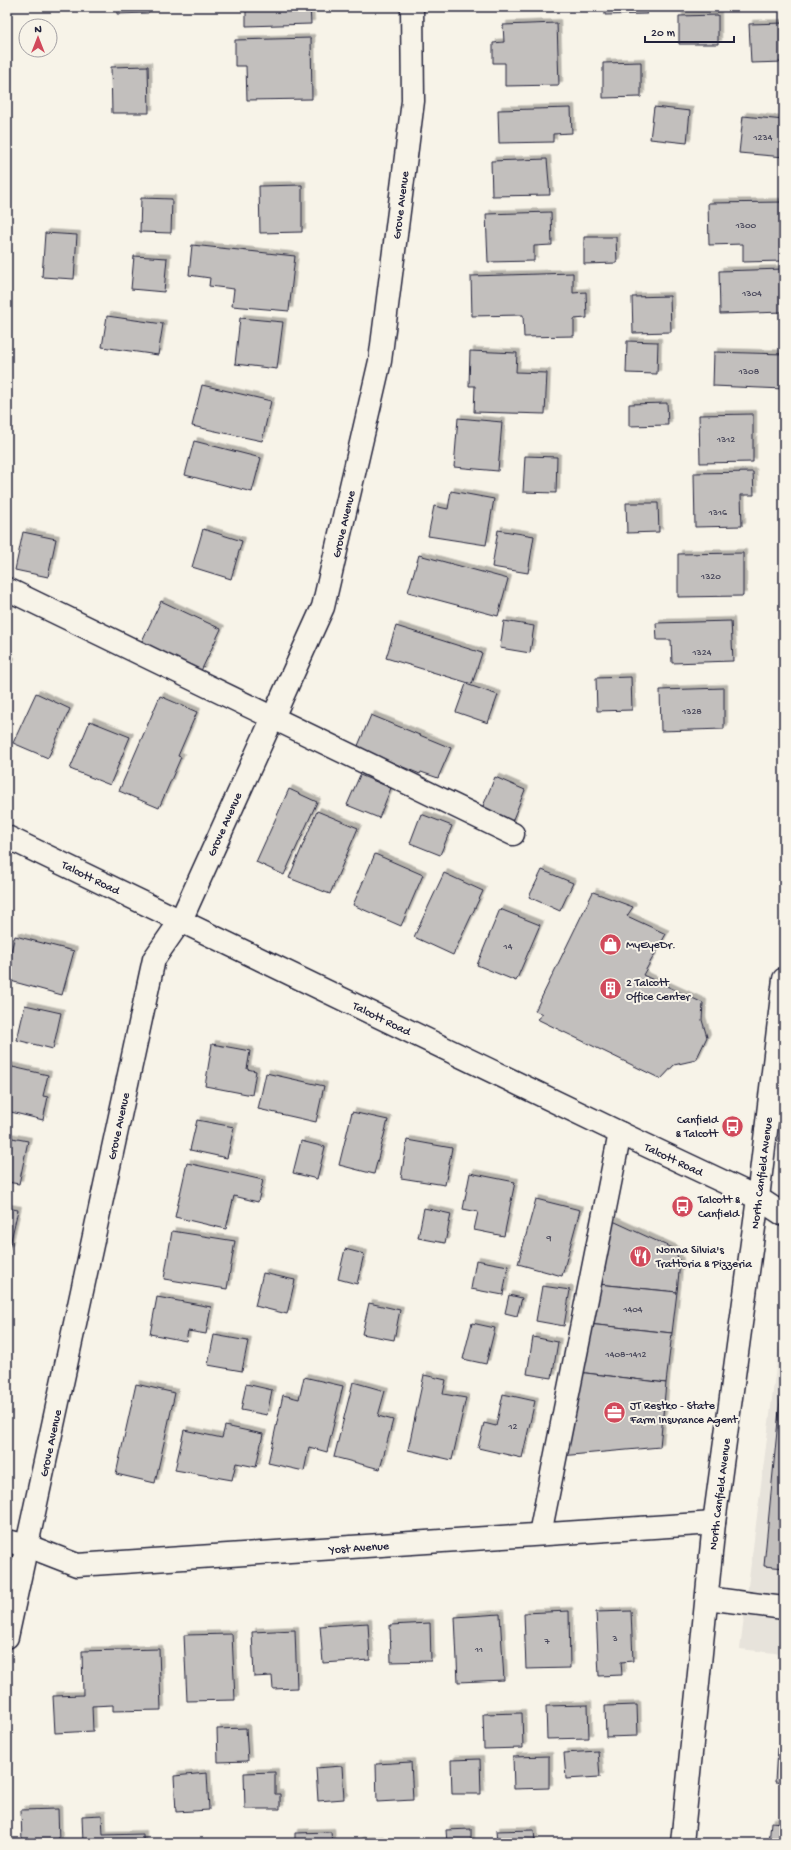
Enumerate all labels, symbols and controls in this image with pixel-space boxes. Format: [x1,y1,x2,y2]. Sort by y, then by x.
north arrow [18,18,58,58]
scale bar [645,18,734,44]
text: N [34,24,42,36]
text: 20 m [651,27,676,41]
house number: 1234 [753,132,773,144]
street label: Grove Avenue [391,170,413,240]
house number: 1300 [735,220,757,232]
house number: 1304 [741,288,762,300]
house number: 1308 [738,366,760,378]
house number: 1312 [716,434,735,446]
street label: Grove Avenue [330,489,360,559]
house number: 1316 [708,507,728,519]
house number: 1320 [700,571,721,583]
house number: 1324 [692,647,712,659]
house number: 1328 [681,706,702,718]
street label: Grove Avenue [206,790,246,859]
street label: Talcott Road [58,858,122,899]
shop icon: MyEyeDr. [598,931,624,957]
place label: MyEyeDr. [626,939,676,953]
house number: 14 [503,941,513,953]
building icon: 2 Talcott Office Center [597,976,623,1002]
place label: 2 Talcott Office Center [626,977,692,1005]
street label: Talcott Road [349,999,413,1040]
street label: Grove Avenue [106,1091,134,1161]
bus stop icon: Canfield & Talcott [720,1113,746,1139]
place label: Canfield & Talcott [676,1114,719,1142]
street label: North Canfield Avenue [749,1116,777,1230]
street label: Talcott Road [641,1141,706,1181]
bus stop icon: Talcott & Canfield [670,1193,696,1219]
place label: Talcott & Canfield [697,1194,741,1222]
house number: 9 [545,1233,552,1245]
restaurant icon: Nonna Silvia's Trattoria & Pizzeria [628,1243,654,1269]
place label: Nonna Silvia's Trattoria & Pizzeria [655,1244,752,1272]
house number: 1404 [622,1304,643,1316]
house number: 1408-1412 [605,1349,646,1361]
office icon: JT Restko - State Farm Insurance Agent [602,1399,628,1425]
place label: JT Restko - State Farm Insurance Agent [629,1400,739,1428]
street label: Grove Avenue [38,1408,66,1478]
house number: 12 [508,1421,518,1433]
street label: North Canfield Avenue [707,1437,735,1551]
street label: Yost Avenue [328,1540,390,1558]
house number: 3 [611,1633,618,1645]
house number: 7 [543,1636,550,1648]
house number: 11 [474,1644,483,1656]

